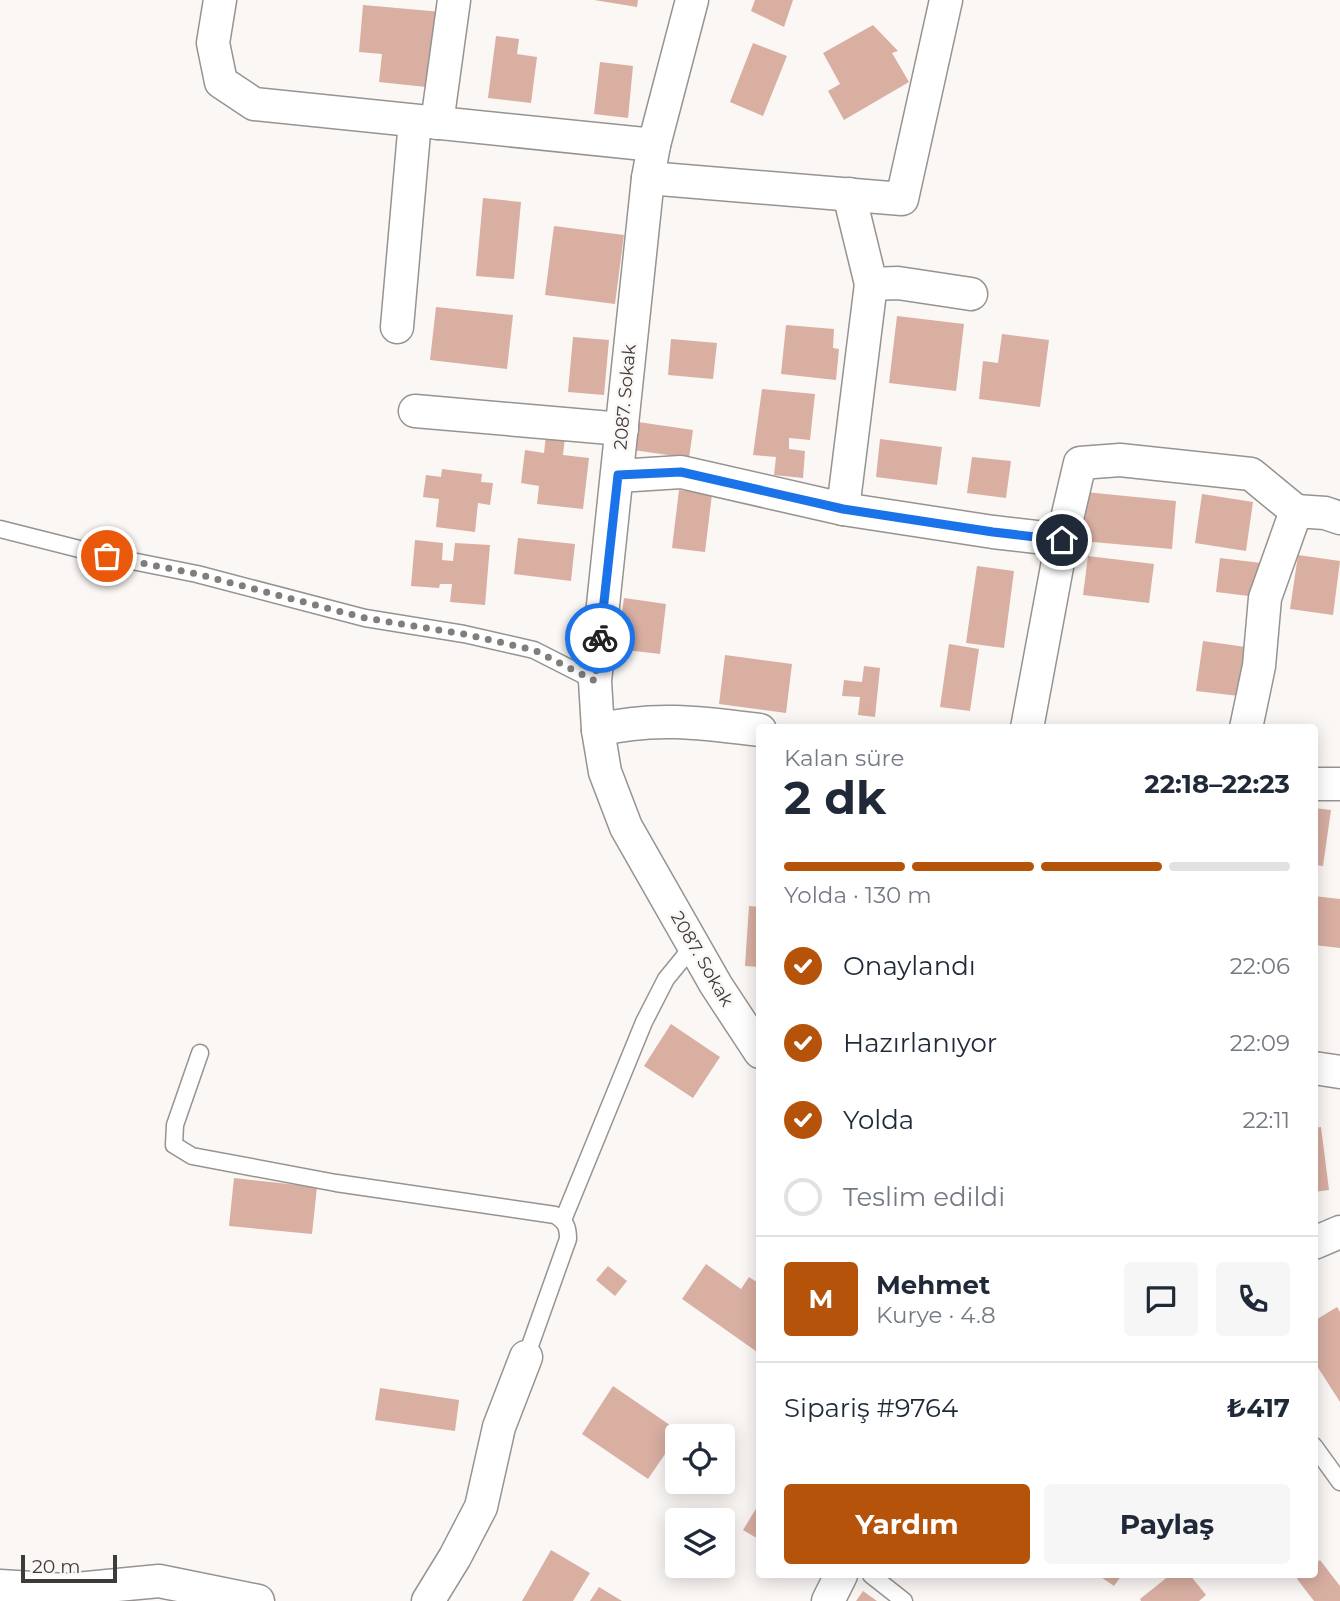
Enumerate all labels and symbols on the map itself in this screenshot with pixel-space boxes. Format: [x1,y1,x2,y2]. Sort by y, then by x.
street label: 2087. Sokak [609,343,641,451]
pin [1032,510,1092,570]
pin [77,526,137,586]
courier [565,603,635,673]
street label: 2087. Sokak [666,908,738,1011]
scale bar [21,1552,117,1584]

